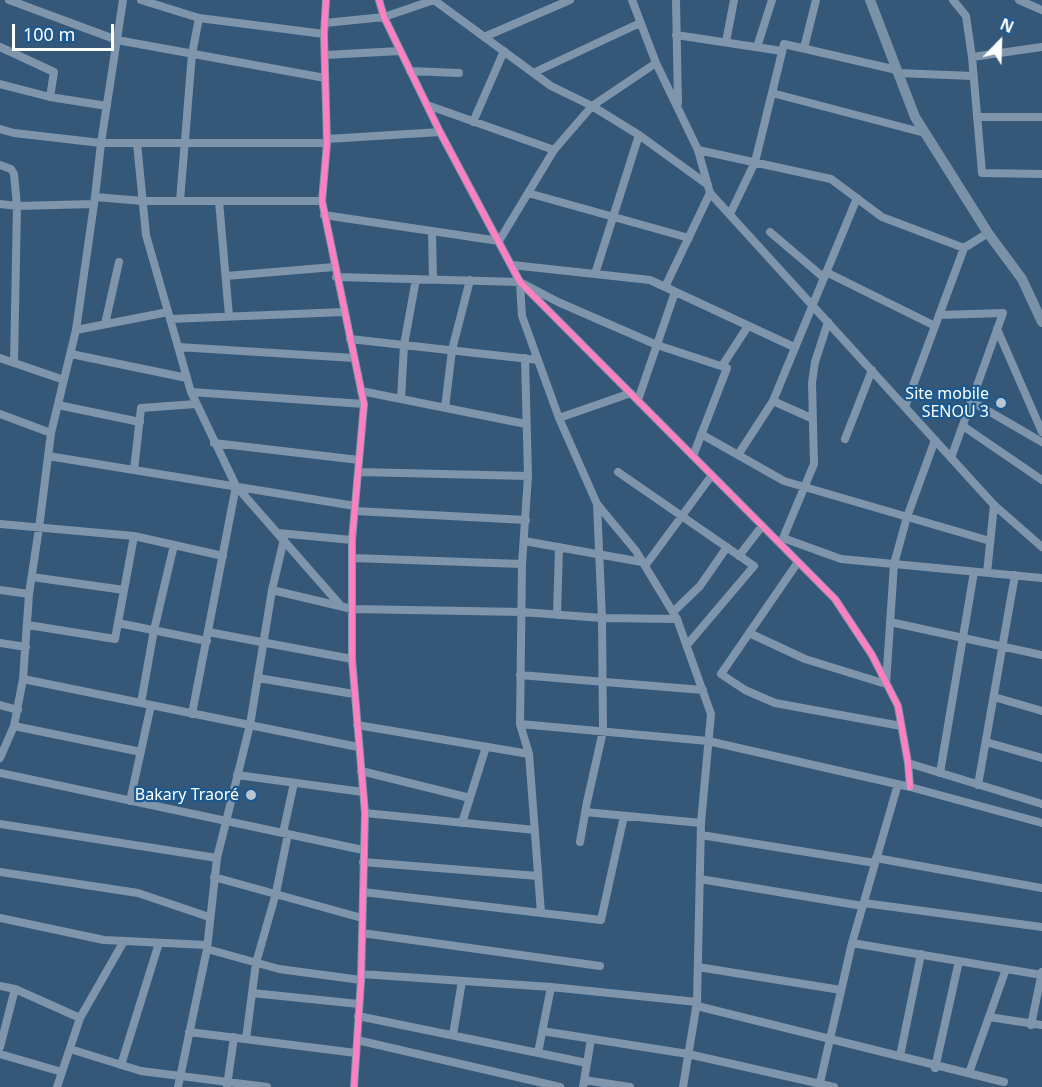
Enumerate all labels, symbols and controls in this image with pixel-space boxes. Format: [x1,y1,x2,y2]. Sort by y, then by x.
scale bar [15,12,117,50]
north arrow [970,12,1030,72]
text: N [997,13,1017,38]
text: 100 m [23,22,75,46]
place label: Site mobile SENOU 3 [905,384,989,422]
marker: Site mobile SENOU 3 [994,396,1008,410]
place label: Bakary Traoré [135,785,239,805]
marker: Bakary Traoré [244,788,258,802]

